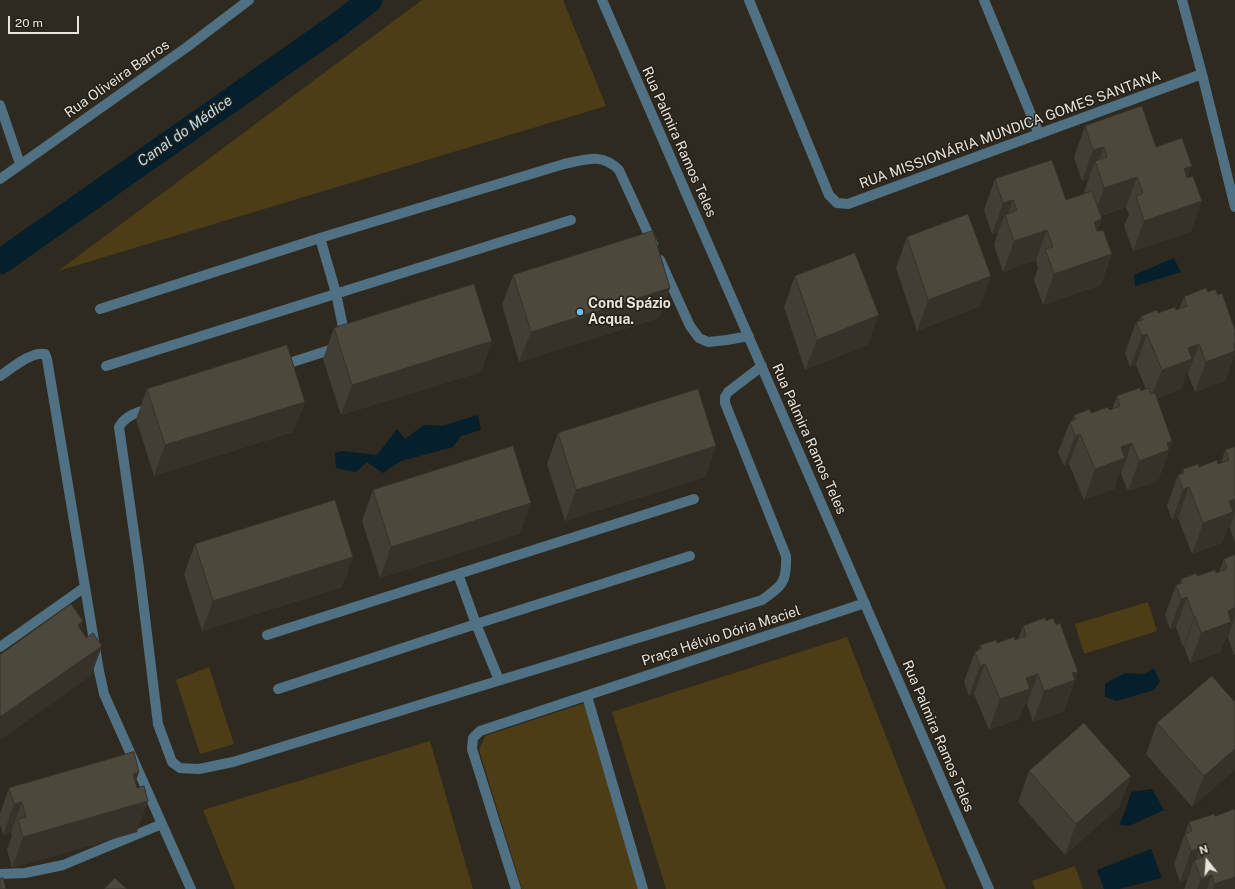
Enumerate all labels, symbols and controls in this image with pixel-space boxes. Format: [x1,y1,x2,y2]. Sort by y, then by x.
scale bar [10,8,81,34]
text: 20 m [15,16,43,30]
street label: Rua Oliveira Barros [61,37,173,121]
street label: Rua Palmira Ramos Teles [638,64,720,220]
street label: RUA MISSIONÁRIA MUNDICA GOMES SANTANA [857,68,1163,192]
water label: Canal do Médice [134,92,236,170]
place label: Cond Spázio Acqua. [588,296,671,328]
marker: Cond Spázio Acqua. [575,307,585,317]
street label: Rua Palmira Ramos Teles [768,361,850,517]
street label: Praça Hélvio Dória Maciel [640,602,802,670]
street label: Rua Palmira Ramos Teles [898,658,978,814]
north arrow [1187,841,1227,881]
text: N [1198,843,1209,857]

